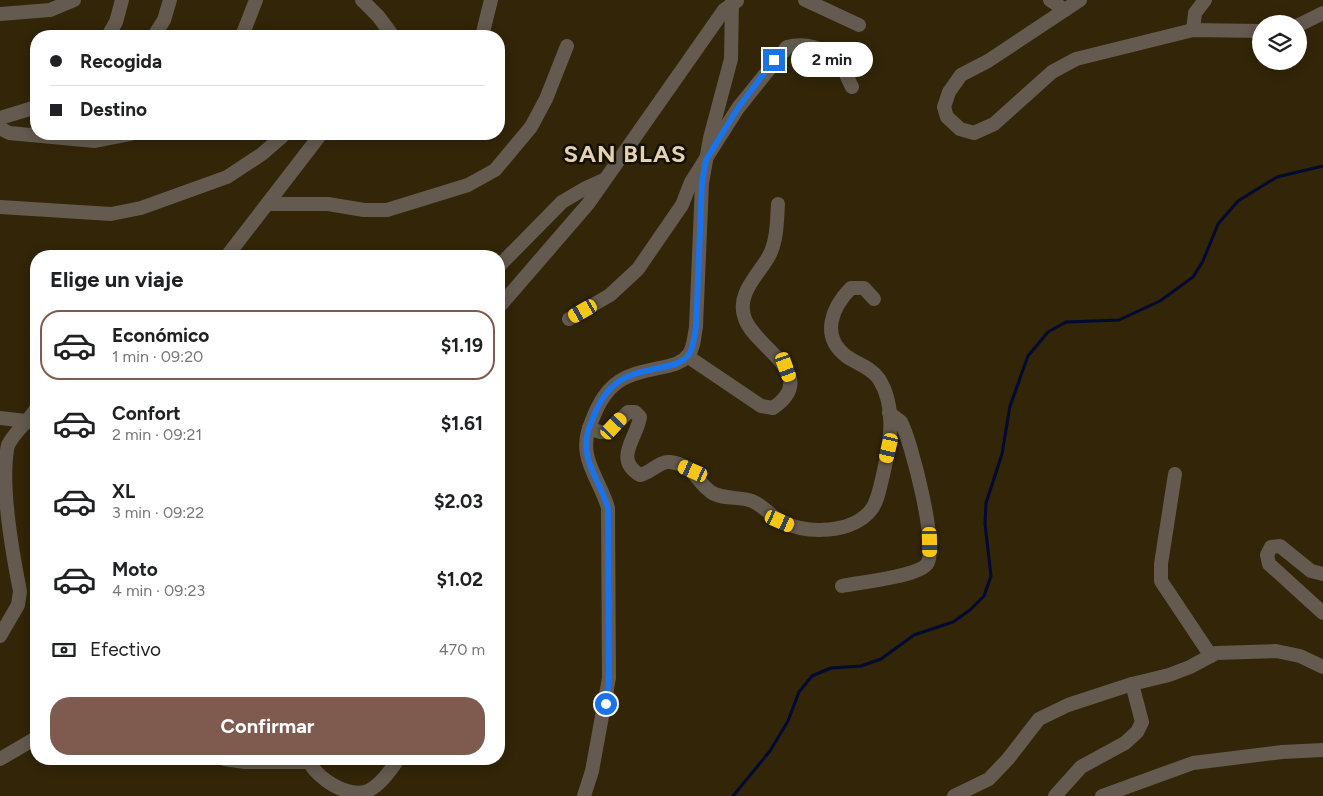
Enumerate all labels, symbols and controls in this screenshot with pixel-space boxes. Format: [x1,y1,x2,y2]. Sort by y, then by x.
map controls [1252,15,1307,70]
button: layers [1252,15,1307,70]
callout: 2 min [792,42,874,78]
route end [763,49,785,71]
text: Recogida [80,50,162,73]
text: 2 min [812,50,852,69]
text: Destino [80,98,147,121]
district label: SAN BLAS [563,139,687,168]
text: Elige un viaje [50,266,183,293]
car [566,297,599,325]
icon: car [52,323,97,368]
text: Económico [112,324,209,347]
text: $1.19 [441,334,483,357]
text: 1 min · 09:20 [112,347,203,366]
car [773,350,798,384]
icon: car [52,401,97,446]
text: Confort [112,402,181,425]
car [598,410,629,442]
text: $1.61 [441,412,483,435]
text: 2 min · 09:21 [112,425,202,444]
car [878,432,899,464]
car [676,458,709,484]
icon: car [52,479,97,524]
text: XL [112,480,135,503]
text: $2.03 [434,490,483,513]
text: 3 min · 09:22 [112,503,204,522]
car [763,508,796,534]
car [922,527,937,557]
icon: car [52,557,97,602]
text: Moto [112,558,158,581]
text: $1.02 [436,568,483,591]
text: 4 min · 09:23 [112,581,205,600]
icon: cash [50,636,78,664]
text: Efectivo [90,638,161,661]
text: 470 m [439,640,485,659]
route start [595,693,617,715]
button: Confirmar [50,697,485,755]

